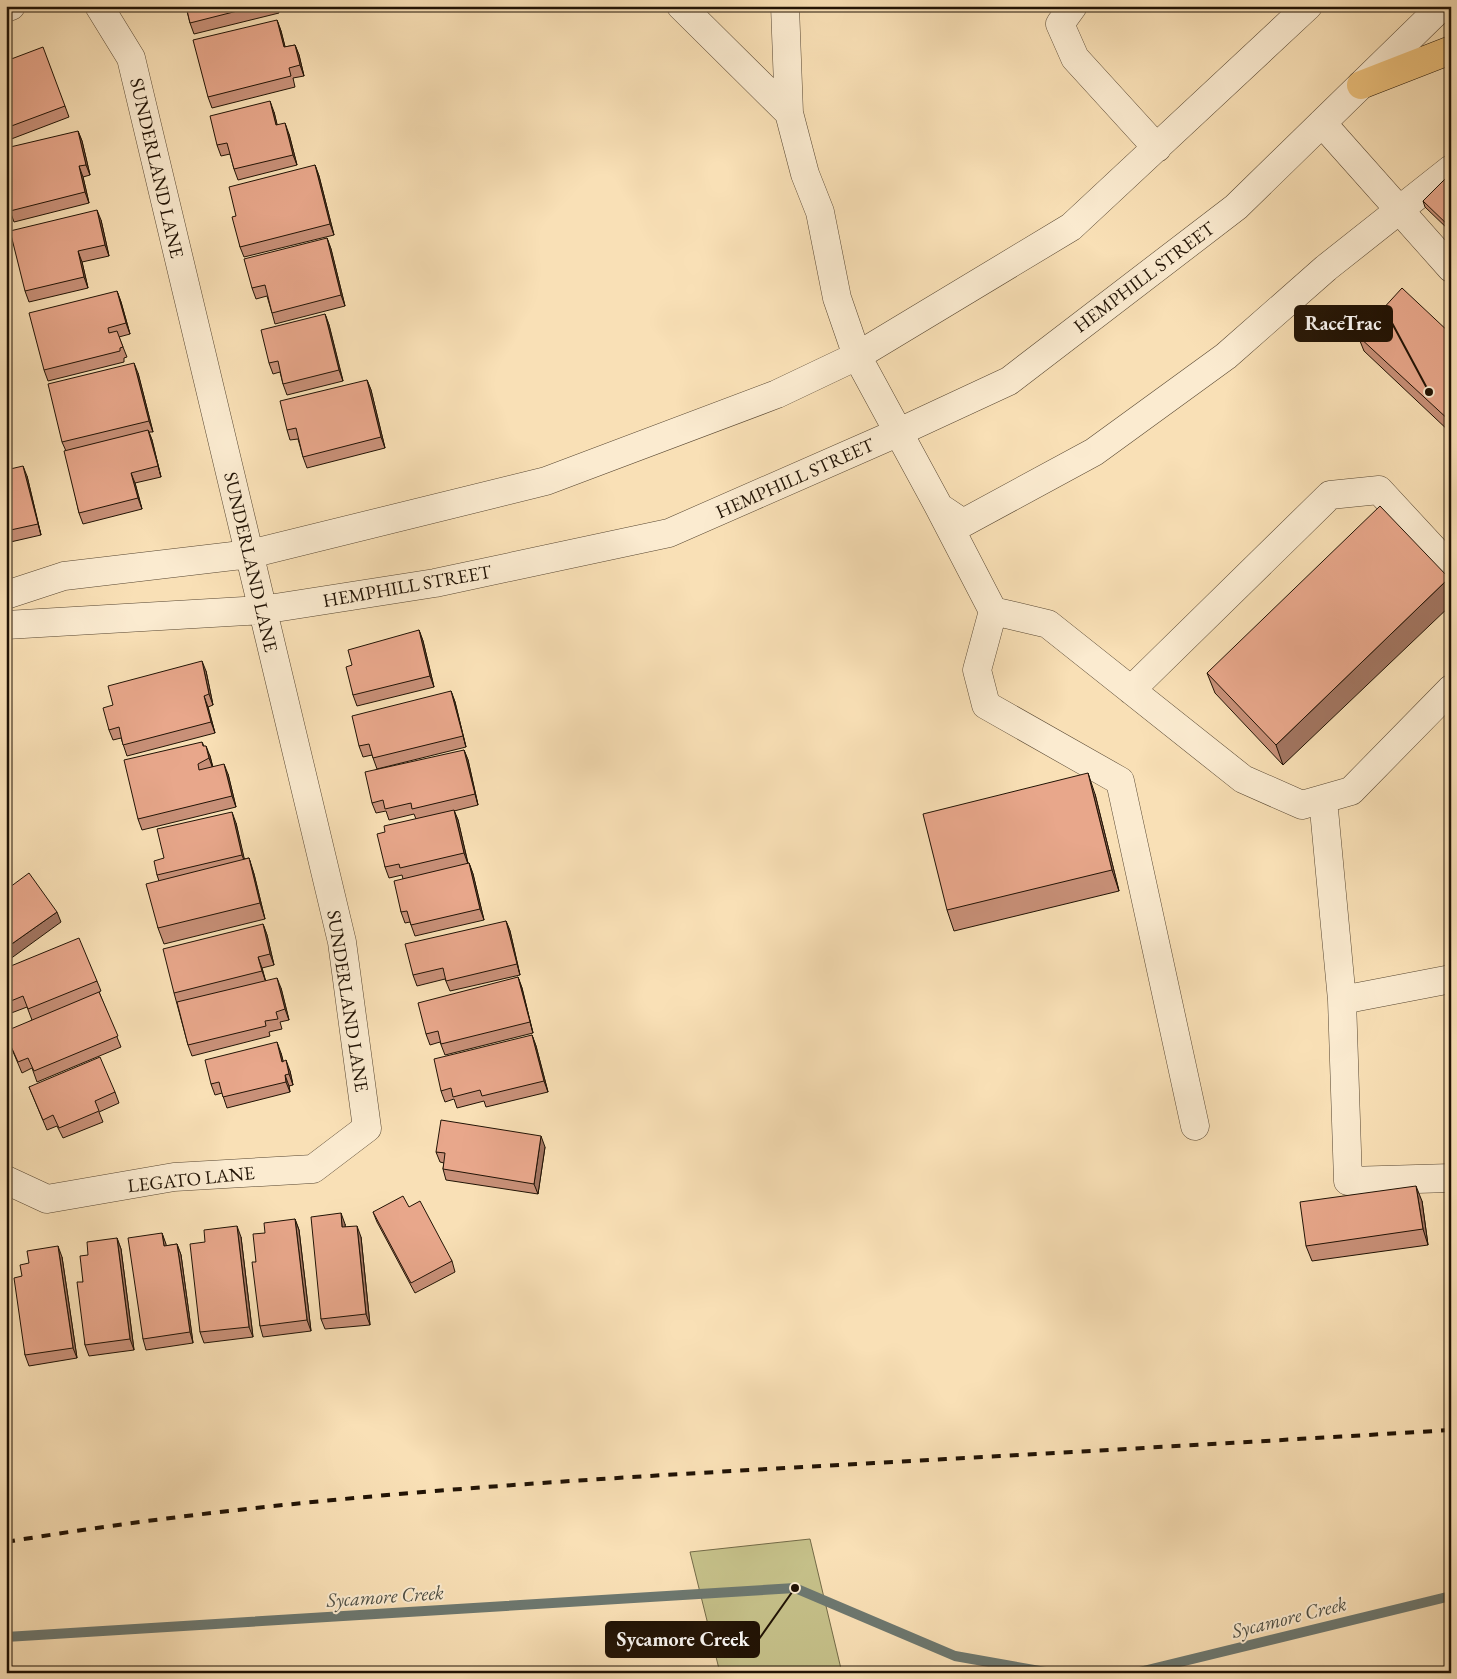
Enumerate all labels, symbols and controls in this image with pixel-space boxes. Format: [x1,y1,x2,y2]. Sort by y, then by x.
street label: SUNDERLAND LANE [124,76,190,261]
street label: HEMPHILL STREET [1068,215,1220,338]
callout: RaceTrac [1295,306,1392,341]
text: RaceTrac [1305,310,1381,336]
street label: HEMPHILL STREET [712,432,878,524]
street label: SUNDERLAND LANE [218,470,284,655]
street label: HEMPHILL STREET [321,559,494,613]
street label: SUNDERLAND LANE [321,908,375,1094]
street label: LEGATO LANE [126,1160,256,1198]
water label: Sycamore Creek [325,1579,444,1613]
water label: Sycamore Creek [1228,1590,1349,1644]
callout: Sycamore Creek [606,1622,759,1657]
text: Sycamore Creek [617,1626,751,1652]

